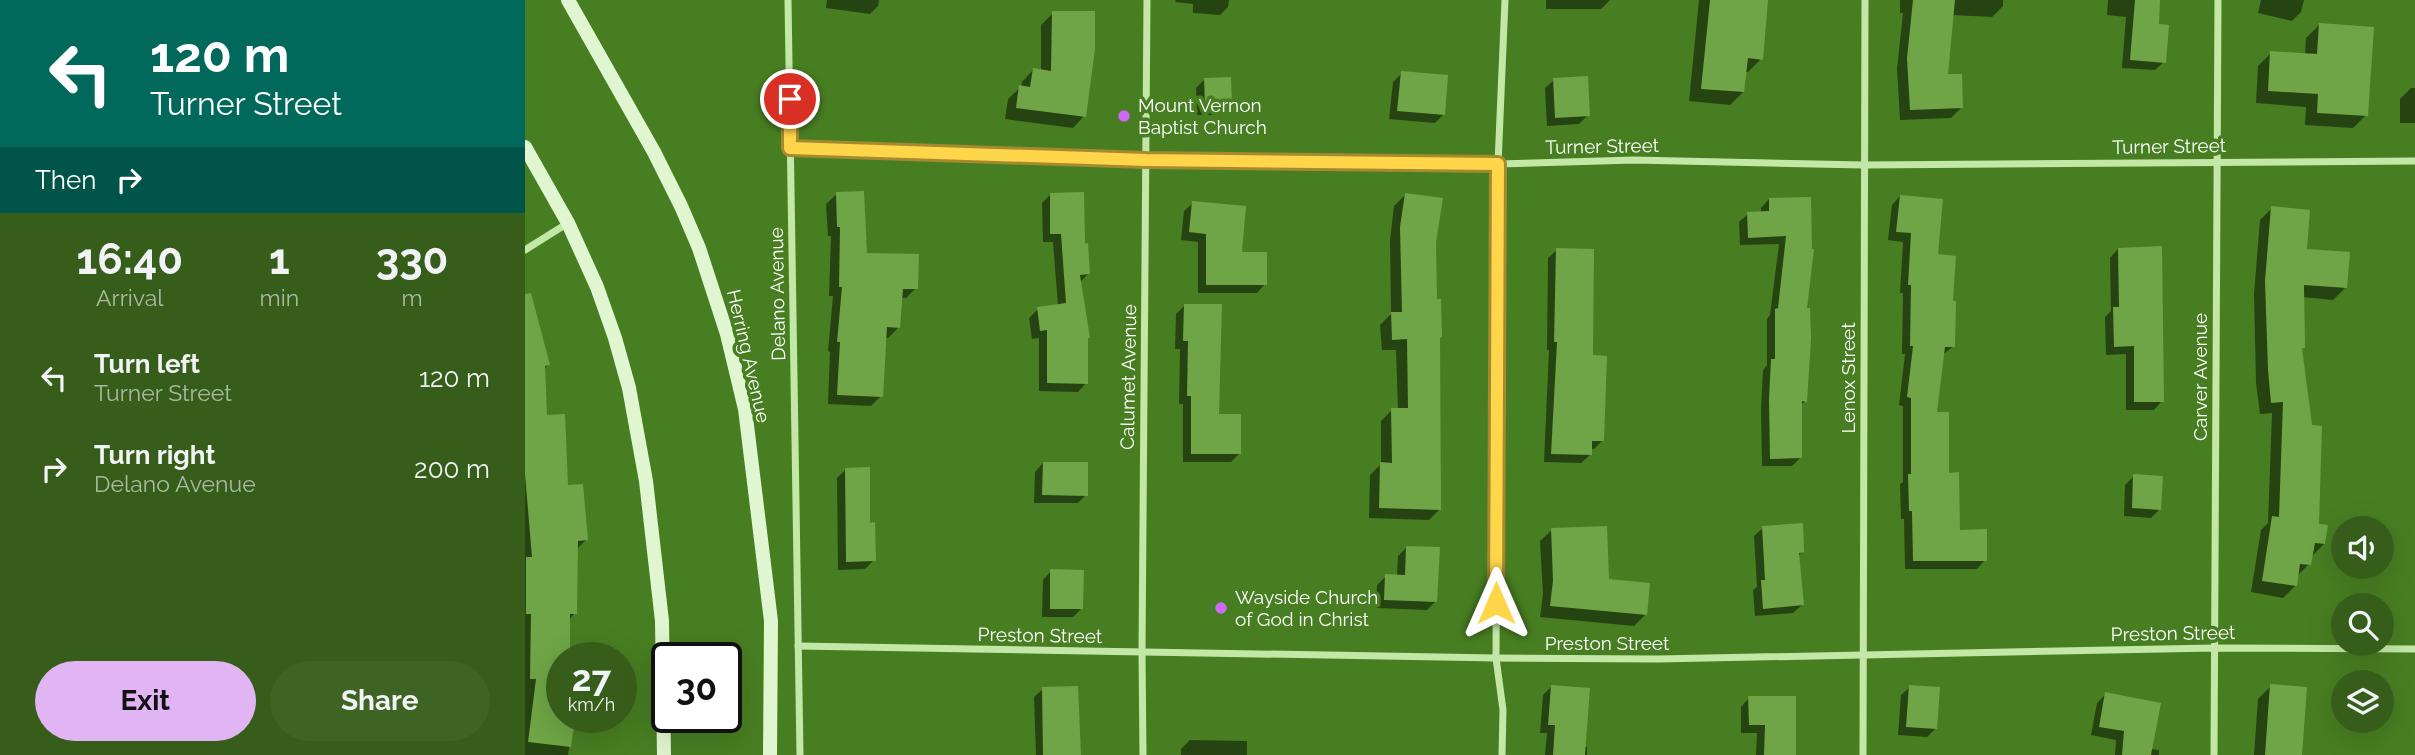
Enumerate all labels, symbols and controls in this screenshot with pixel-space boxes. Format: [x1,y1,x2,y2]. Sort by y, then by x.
text: 120 m [150,26,289,83]
icon: left [35,28,126,119]
pin [760,69,820,129]
icon: arrive [771,80,809,118]
text: Turner Street [150,85,342,122]
place label: Mount Vernon Baptist Church [1138,94,1267,138]
marker: Mount Vernon Baptist Church [1116,108,1132,124]
street label: Turner Street [1545,134,1660,158]
street label: Turner Street [2112,134,2227,158]
icon: right [110,161,148,199]
text: Then [35,165,96,195]
street label: Delano Avenue [765,227,789,361]
text: 16:40 [77,235,183,284]
text: 1 [269,235,290,284]
text: 330 [376,235,448,284]
text: Arrival [96,284,164,311]
text: min [260,284,299,311]
text: m [402,284,423,311]
street label: Herring Avenue [723,287,775,425]
street label: Calumet Avenue [1116,304,1140,450]
street label: Carver Avenue [2189,313,2211,441]
street label: Lenox Street [1837,322,1859,434]
text: Turn left [94,349,200,379]
icon: left [35,359,73,397]
text: 120 m [419,363,490,393]
text: Turner Street [94,379,232,406]
text: Turn right [94,440,215,470]
icon: right [35,450,73,488]
text: 200 m [414,454,490,484]
text: Delano Avenue [94,470,256,497]
map controls [2331,516,2394,733]
button: sound [2331,516,2394,579]
position arrow [1459,566,1533,640]
place label: Wayside Church of God in Christ [1235,586,1378,630]
button: search [2331,593,2394,656]
marker: Wayside Church of God in Christ [1213,600,1229,616]
street label: Preston Street [2111,621,2236,645]
street label: Preston Street [978,623,1103,647]
street label: Preston Street [1545,632,1670,654]
speed limit sign: 30 [651,642,742,733]
text: 27 [572,658,611,699]
button: Exit [35,661,256,741]
button: Share [270,661,490,741]
button: layers [2331,670,2394,733]
text: km/h [568,694,615,715]

